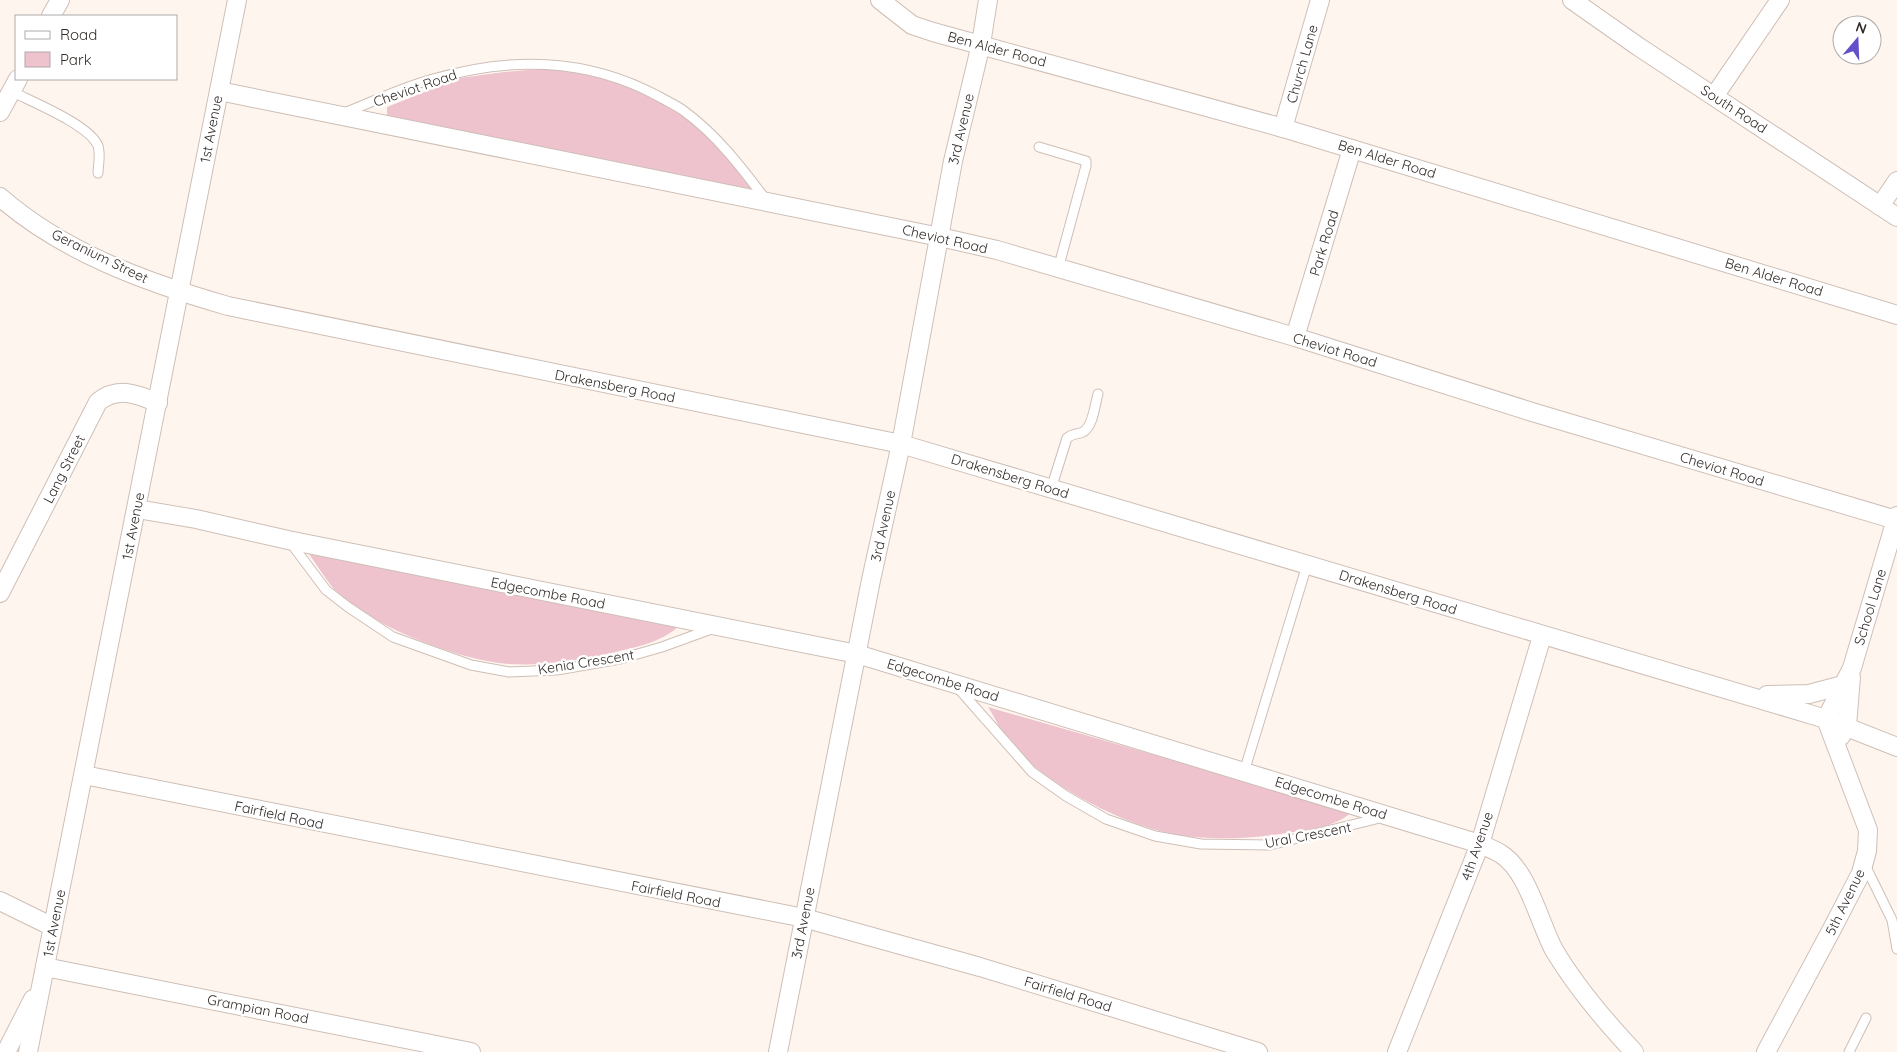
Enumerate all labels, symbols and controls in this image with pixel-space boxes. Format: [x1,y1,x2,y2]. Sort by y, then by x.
legend [15,15,178,80]
north arrow [1832,15,1882,65]
text: N [1853,18,1869,38]
street label: Church Lane [1282,22,1322,105]
text: Road [60,25,97,44]
street label: Ben Alder Road [946,27,1048,71]
text: Park [60,50,92,69]
street label: Cheviot Road [371,65,459,111]
street label: South Road [1697,81,1771,137]
street label: 3rd Avenue [944,92,978,166]
street label: 1st Avenue [196,94,226,164]
street label: Ben Alder Road [1336,136,1438,182]
street label: Park Road [1305,208,1343,278]
street label: Cheviot Road [901,220,989,258]
street label: Geranium Street [49,225,151,287]
street label: Ben Alder Road [1723,254,1825,300]
street label: Cheviot Road [1291,329,1379,371]
street label: Drakensberg Road [553,365,677,407]
street label: Lang Street [39,431,89,506]
street label: Cheviot Road [1678,448,1766,490]
street label: Drakensberg Road [949,450,1071,502]
street label: 3rd Avenue [867,489,899,563]
street label: 1st Avenue [118,491,148,561]
street label: Drakensberg Road [1337,566,1459,618]
street label: School Lane [1850,567,1890,647]
street label: Edgecombe Road [489,573,607,613]
street label: Kenia Crescent [537,645,636,678]
street label: Edgecombe Road [885,654,1001,706]
street label: Edgecombe Road [1273,772,1389,824]
street label: Fairfield Road [233,797,325,833]
street label: 4th Avenue [1457,809,1497,883]
street label: Ural Crescent [1263,818,1353,852]
street label: 5th Avenue [1821,866,1869,938]
street label: Fairfield Road [630,877,722,911]
street label: 3rd Avenue [787,886,819,960]
street label: 1st Avenue [39,888,69,958]
street label: Fairfield Road [1022,972,1114,1016]
street label: Grampian Road [206,990,310,1028]

